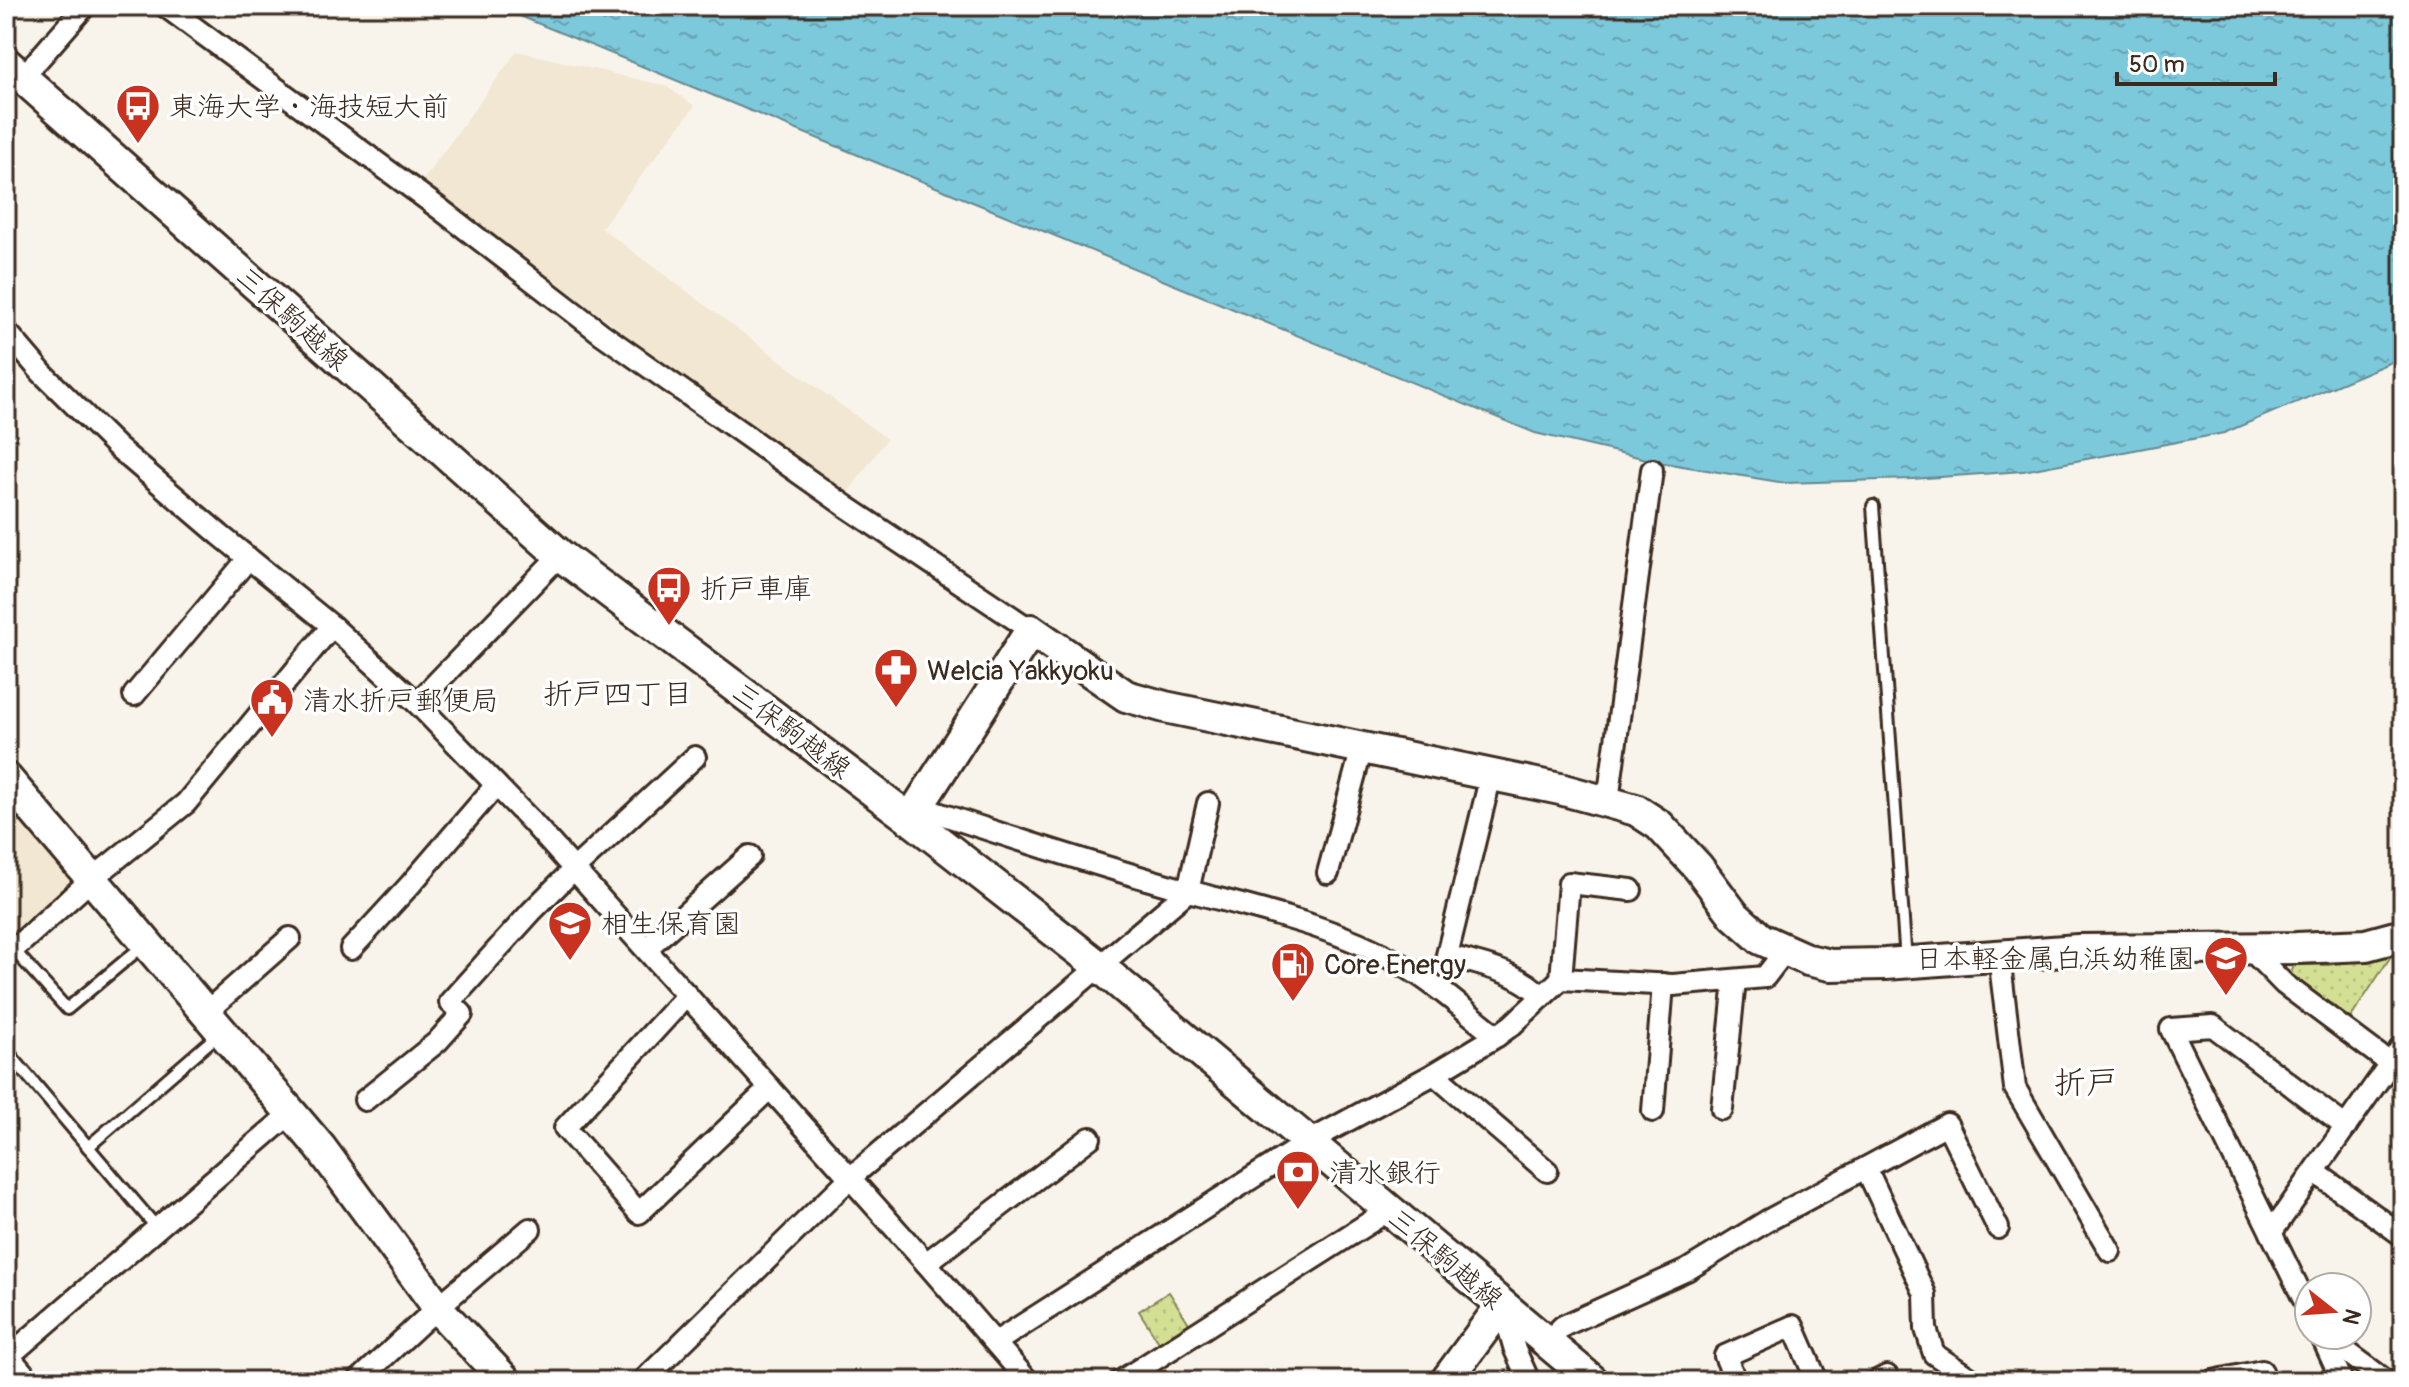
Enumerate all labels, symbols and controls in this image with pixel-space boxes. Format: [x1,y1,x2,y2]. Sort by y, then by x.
scale bar [2117,36,2275,86]
text: 50 m [2129,50,2185,79]
bus stop icon: 東海大学・海技短大前 [114,82,162,145]
place label: 東海大学・海技短大前 [169,90,449,125]
street label: 三保駒越線 [228,259,356,379]
bus stop icon: 折戸車庫 [645,564,693,627]
place label: 折戸車庫 [700,572,812,607]
pharmacy icon: Welcia Yakkyoku [872,646,920,709]
place label: Welcia Yakkyoku [927,654,1114,689]
street label: 三保駒越線 [725,675,858,787]
public building icon: 清水折戸郵便局 [248,676,296,739]
district label: 折戸四丁目 [543,676,693,713]
place label: 清水折戸郵便局 [303,684,499,719]
school or university icon: 相生保育園 [546,899,594,962]
place label: 相生保育園 [601,907,741,942]
school or university icon: 日本軽金属白浜幼稚園 [2202,934,2250,997]
fuel station icon: Core Energy [1269,940,1317,1003]
place label: 日本軽金属白浜幼稚園 [1915,942,2195,977]
place label: Core Energy [1324,948,1466,983]
district label: 折戸 [2054,1063,2118,1103]
bank icon: 清水銀行 [1274,1148,1322,1211]
place label: 清水銀行 [1329,1156,1441,1191]
street label: 三保駒越線 [1380,1201,1510,1318]
north arrow [2293,1271,2373,1351]
text: N [2336,1305,2367,1328]

